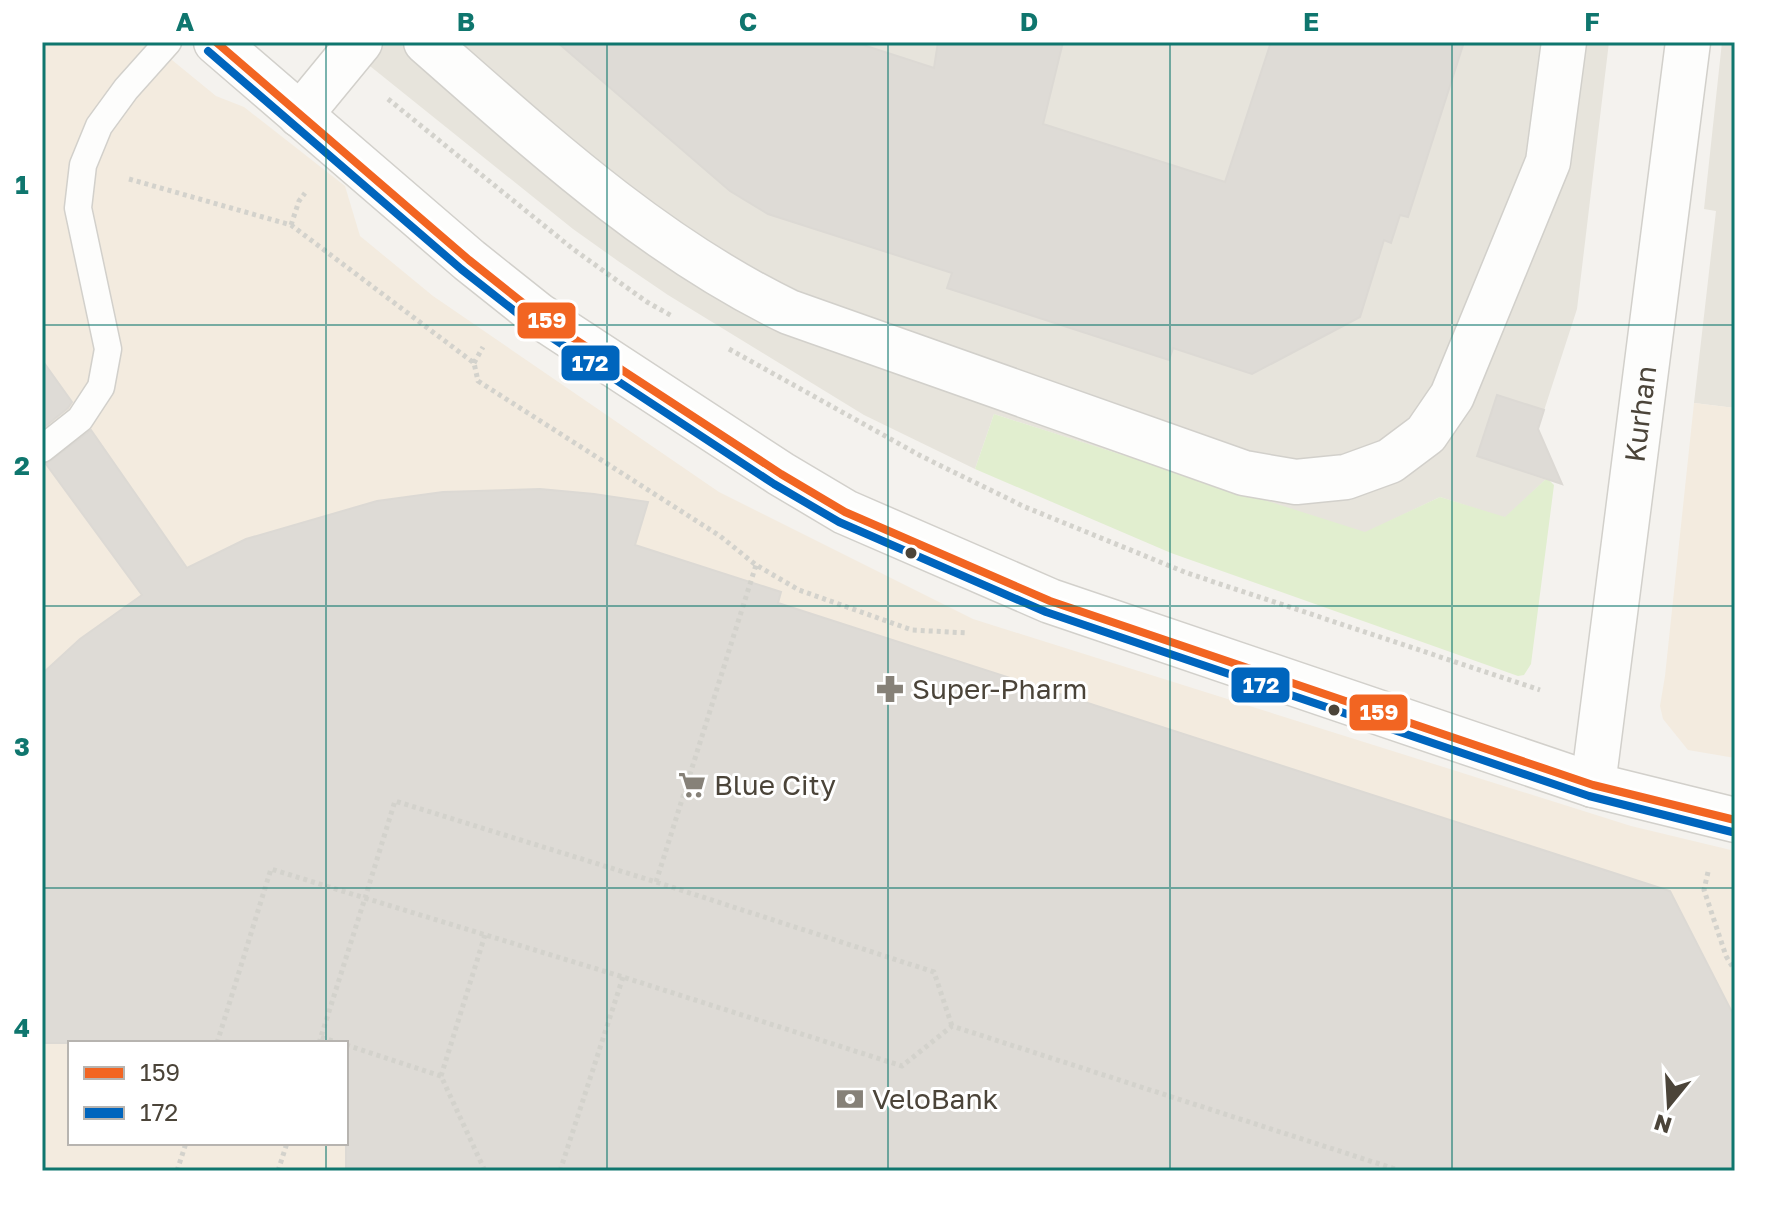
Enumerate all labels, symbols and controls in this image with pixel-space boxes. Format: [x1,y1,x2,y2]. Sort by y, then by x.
text: A [176,6,195,37]
text: B [457,6,475,37]
text: C [739,6,757,37]
text: D [1020,6,1038,37]
text: E [1303,6,1319,37]
text: F [1584,6,1600,37]
text: 1 [15,169,29,200]
line badge: 159 [516,301,577,340]
text: 159 [528,306,566,333]
line badge: 172 [560,344,621,382]
text: 172 [572,349,608,376]
street label: Kurhan [1617,364,1662,464]
text: 2 [14,450,30,481]
unlabelled marker [903,545,919,561]
line badge: 172 [1230,666,1291,704]
text: 172 [1243,671,1279,698]
place label: Super-Pharm [912,672,1087,705]
pharmacy icon: Super-Pharm [875,674,905,704]
line badge: 159 [1348,693,1409,732]
text: 159 [1360,698,1398,725]
unlabelled marker [1326,702,1342,718]
text: 3 [14,731,30,762]
place label: Blue City [714,768,836,801]
supermarket icon: Blue City [677,770,707,800]
text: 4 [14,1012,30,1043]
legend [68,1041,348,1145]
text: 159 [140,1057,180,1086]
north arrow [1629,1065,1709,1145]
place label: VeloBank [872,1082,999,1115]
bank icon: VeloBank [835,1084,865,1114]
text: 172 [140,1097,178,1126]
text: N [1651,1109,1675,1140]

